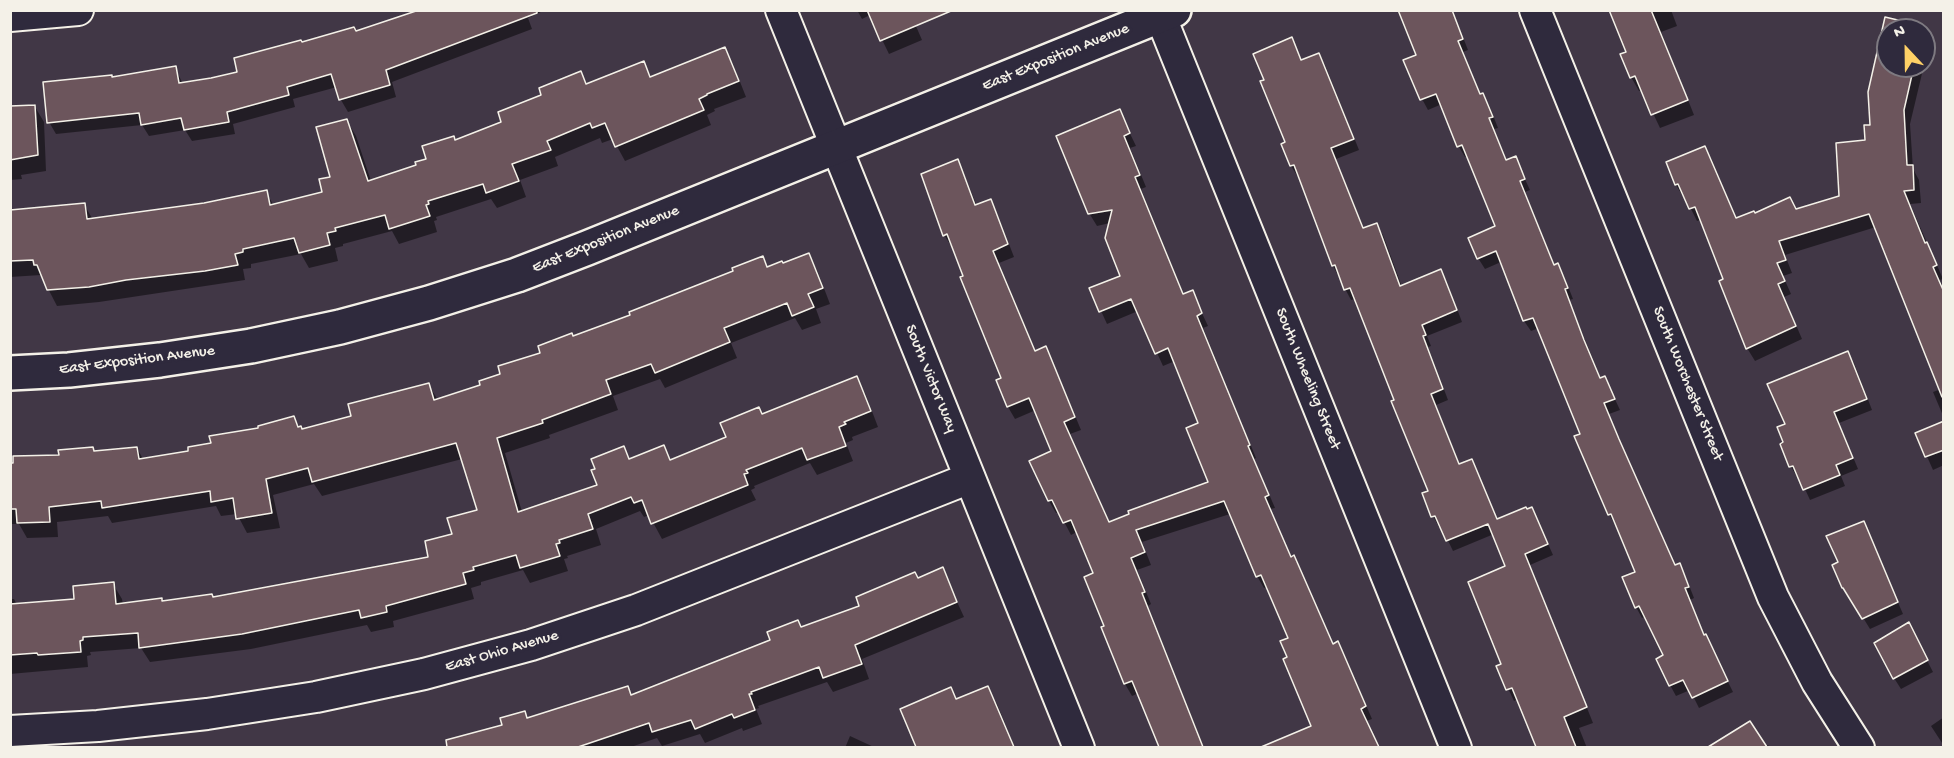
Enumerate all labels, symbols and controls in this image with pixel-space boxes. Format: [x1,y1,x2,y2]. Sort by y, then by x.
north arrow [1876,18,1936,78]
street label: East Exposition Avenue [980,20,1132,96]
text: N [1891,22,1908,43]
street label: East Exposition Avenue [530,202,682,278]
street label: South Worchester Street [1647,304,1727,464]
street label: South Wheeling Street [1270,305,1344,453]
street label: South Victor Way [900,322,960,436]
street label: East Exposition Avenue [58,342,216,380]
street label: East Ohio Avenue [443,627,561,677]

